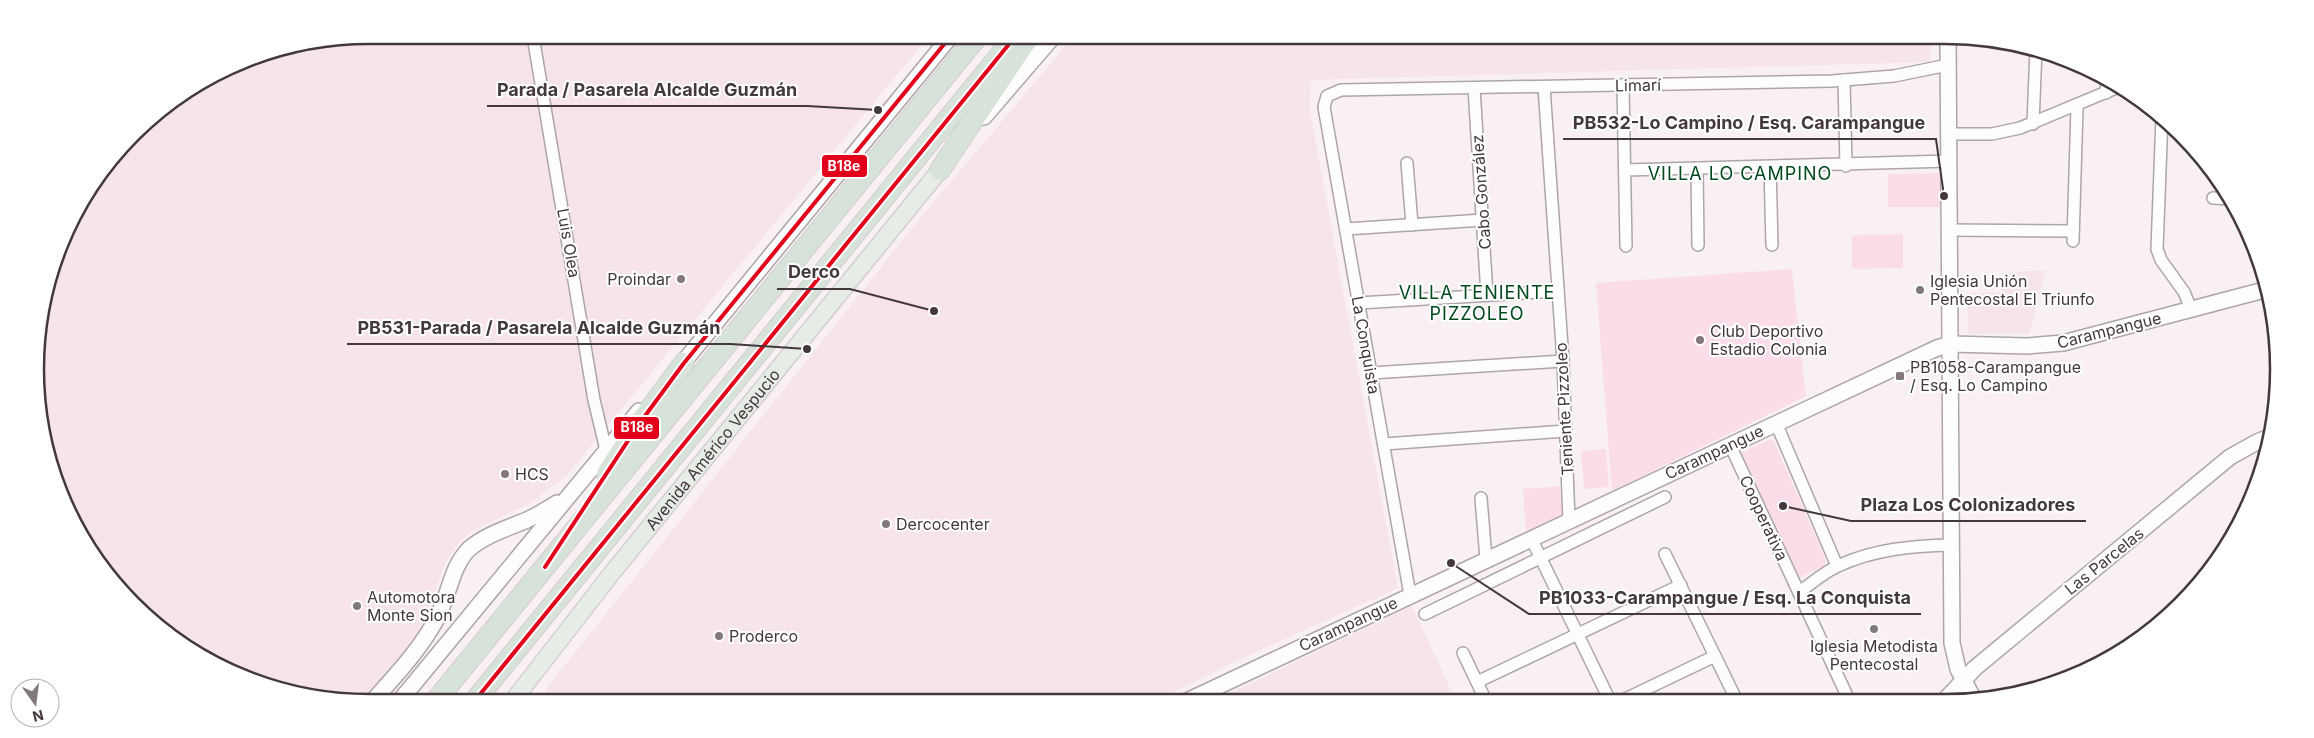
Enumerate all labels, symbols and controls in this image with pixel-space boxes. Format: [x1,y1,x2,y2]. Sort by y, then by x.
callout: Parada / Pasarela Alcalde Guzmán [487,73,807,106]
street label: Limarí [1615,75,1661,95]
text: Parada / Pasarela Alcalde Guzmán [497,79,797,100]
callout: PB532-Lo Campino / Esq. Carampangue [1563,106,1936,139]
text: PB532-Lo Campino / Esq. Carampangue [1573,112,1925,133]
street label: Cabo González [1467,134,1495,250]
line badge: B18e [821,154,868,178]
text: B18e [828,157,860,174]
district label: VILLA LO CAMPINO [1648,163,1832,184]
street label: Luis Olea [553,207,585,279]
callout: Derco [777,256,850,289]
text: Derco [788,261,840,282]
place label: Proindar [607,269,671,289]
place label: Iglesia Unión Pentecostal El Triunfo [1930,271,2095,309]
marker: Proindar [675,273,687,285]
district label: VILLA TENIENTE PIZZOLEO [1399,282,1555,324]
marker: Iglesia Unión Pentecostal El Triunfo [1914,284,1926,296]
street label: La Conquista [1348,294,1384,396]
street label: Carampangue [2055,307,2163,353]
callout: PB531-Parada / Pasarela Alcalde Guzmán [347,311,731,344]
text: PB531-Parada / Pasarela Alcalde Guzmán [357,317,721,338]
place label: Club Deportivo Estadio Colonia [1710,321,1827,359]
marker: Club Deportivo Estadio Colonia [1694,334,1706,346]
street label: Teniente Pizzoleo [1551,342,1577,476]
place label: PB1058-Carampangue / Esq. Lo Campino [1910,357,2081,395]
street label: Avenida Américo Vespucio [641,365,784,534]
marker: PB1058-Carampangue / Esq. Lo Campino [1894,370,1906,382]
line badge: B18e [613,416,660,440]
text: B18e [621,418,653,435]
street label: Carampangue [1661,420,1767,484]
place label: HCS [515,464,549,484]
marker: HCS [499,468,511,480]
street label: Cooperativa [1735,472,1793,564]
callout: Plaza Los Colonizadores [1851,488,2086,521]
text: Plaza Los Colonizadores [1861,494,2075,515]
place label: Dercocenter [896,514,990,534]
marker: Dercocenter [880,518,892,530]
street label: Las Parcelas [2061,523,2147,599]
callout: PB1033-Carampangue / Esq. La Conquista [1529,581,1921,614]
place label: Automotora Monte Sion [367,587,455,625]
text: PB1033-Carampangue / Esq. La Conquista [1539,587,1911,608]
street label: Carampangue [1295,592,1401,656]
marker: Automotora Monte Sion [351,600,363,612]
marker: Iglesia Metodista Pentecostal [1868,623,1880,635]
place label: Proderco [729,626,798,646]
marker: Proderco [713,630,725,642]
place label: Iglesia Metodista Pentecostal [1810,636,1938,674]
north arrow [10,678,60,728]
text: N [31,707,45,726]

